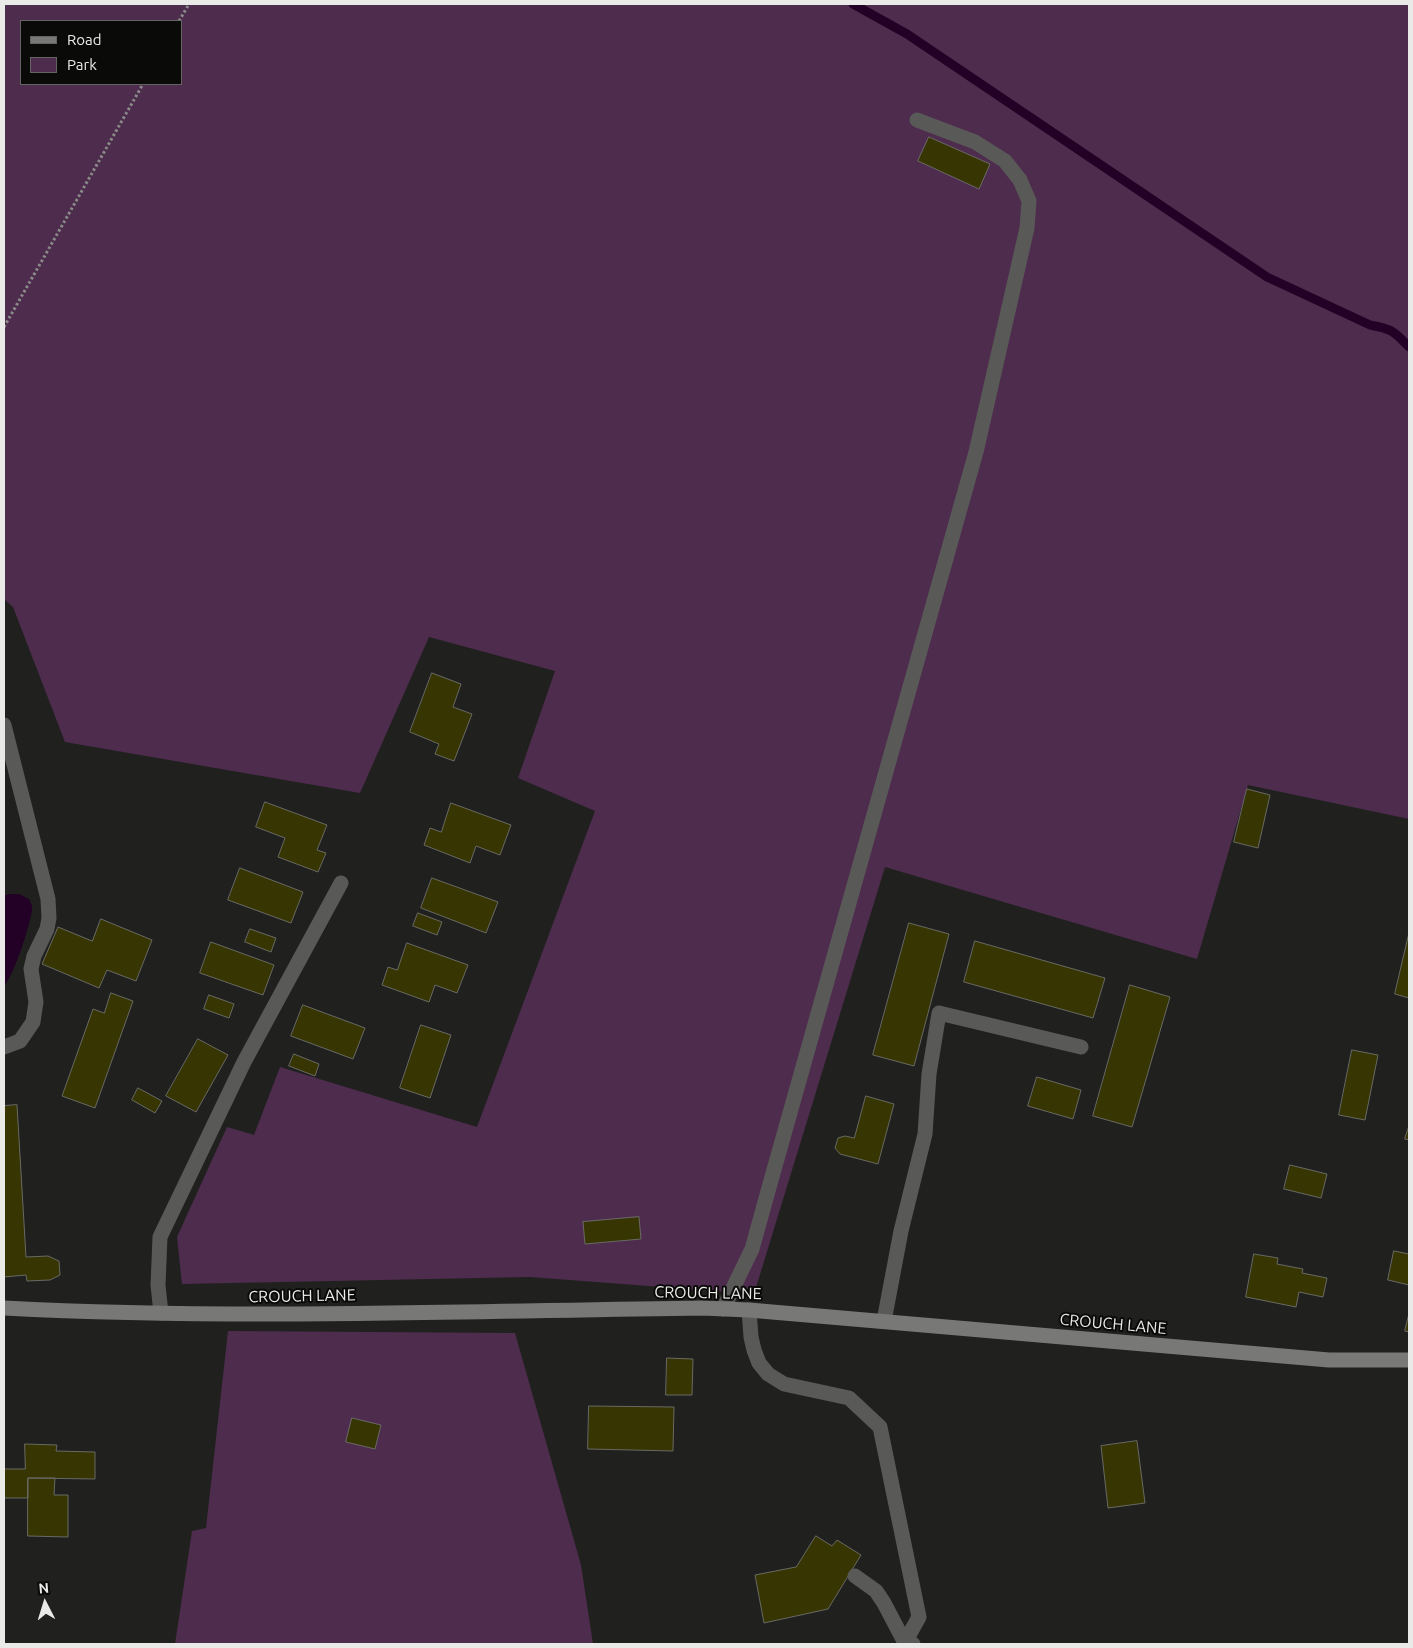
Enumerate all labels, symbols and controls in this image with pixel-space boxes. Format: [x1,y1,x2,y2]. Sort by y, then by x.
legend [20,20,182,85]
text: Road [67,31,102,48]
text: Park [67,56,97,73]
street label: CROUCH LANE [654,1282,762,1304]
street label: CROUCH LANE [248,1285,356,1307]
street label: CROUCH LANE [1059,1310,1167,1338]
north arrow [20,1578,70,1628]
text: N [38,1580,50,1596]

